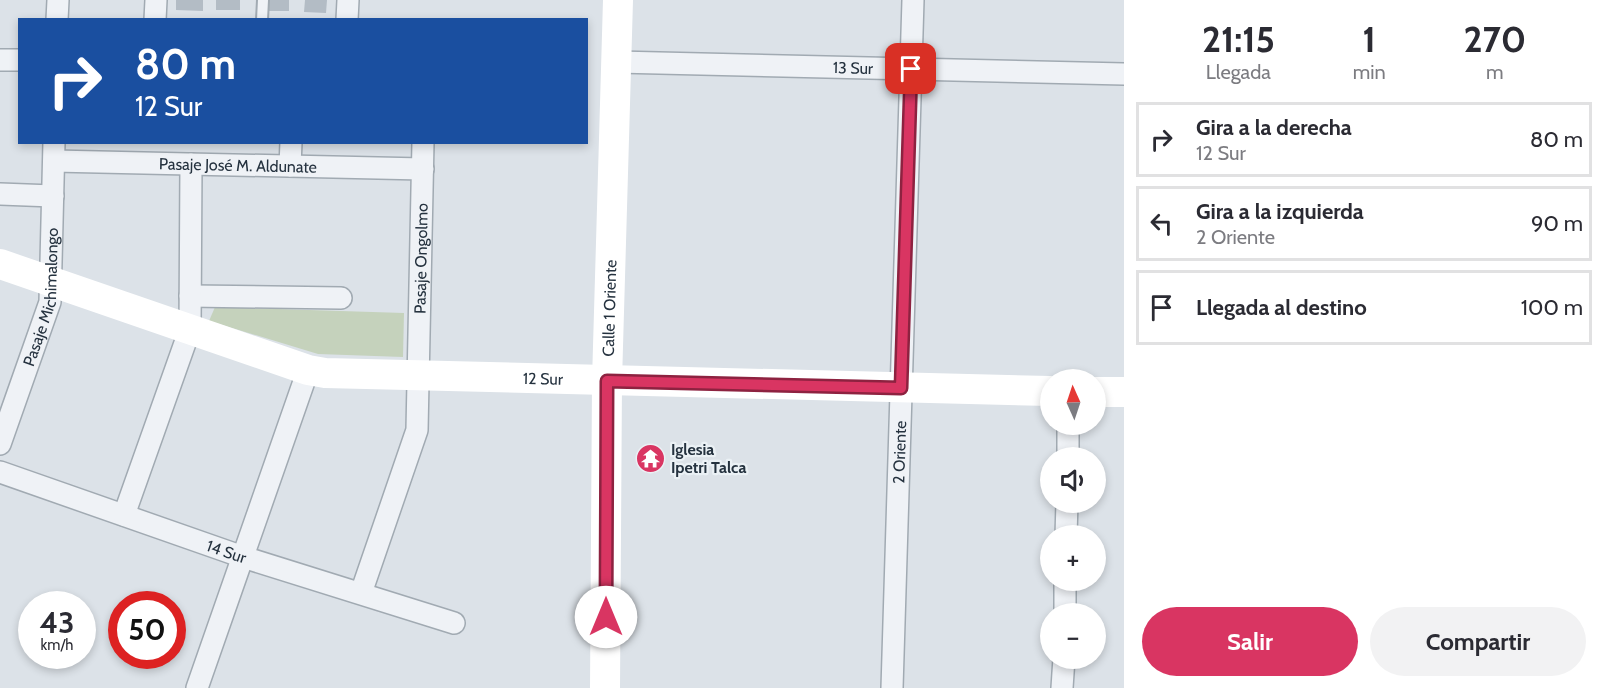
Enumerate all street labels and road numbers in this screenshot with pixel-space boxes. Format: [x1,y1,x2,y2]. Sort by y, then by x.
street label: 13 Sur [833,58,874,78]
street label: Pasaje José M. Aldunate [159,154,317,177]
street label: Pasaje Ongolmo [410,203,432,314]
street label: Pasaje Michimalongo [19,227,62,369]
street label: Calle 1 Oriente [599,259,621,357]
street label: 12 Sur [523,369,564,389]
street label: 2 Oriente [889,420,910,484]
street label: 14 Sur [204,536,249,568]

